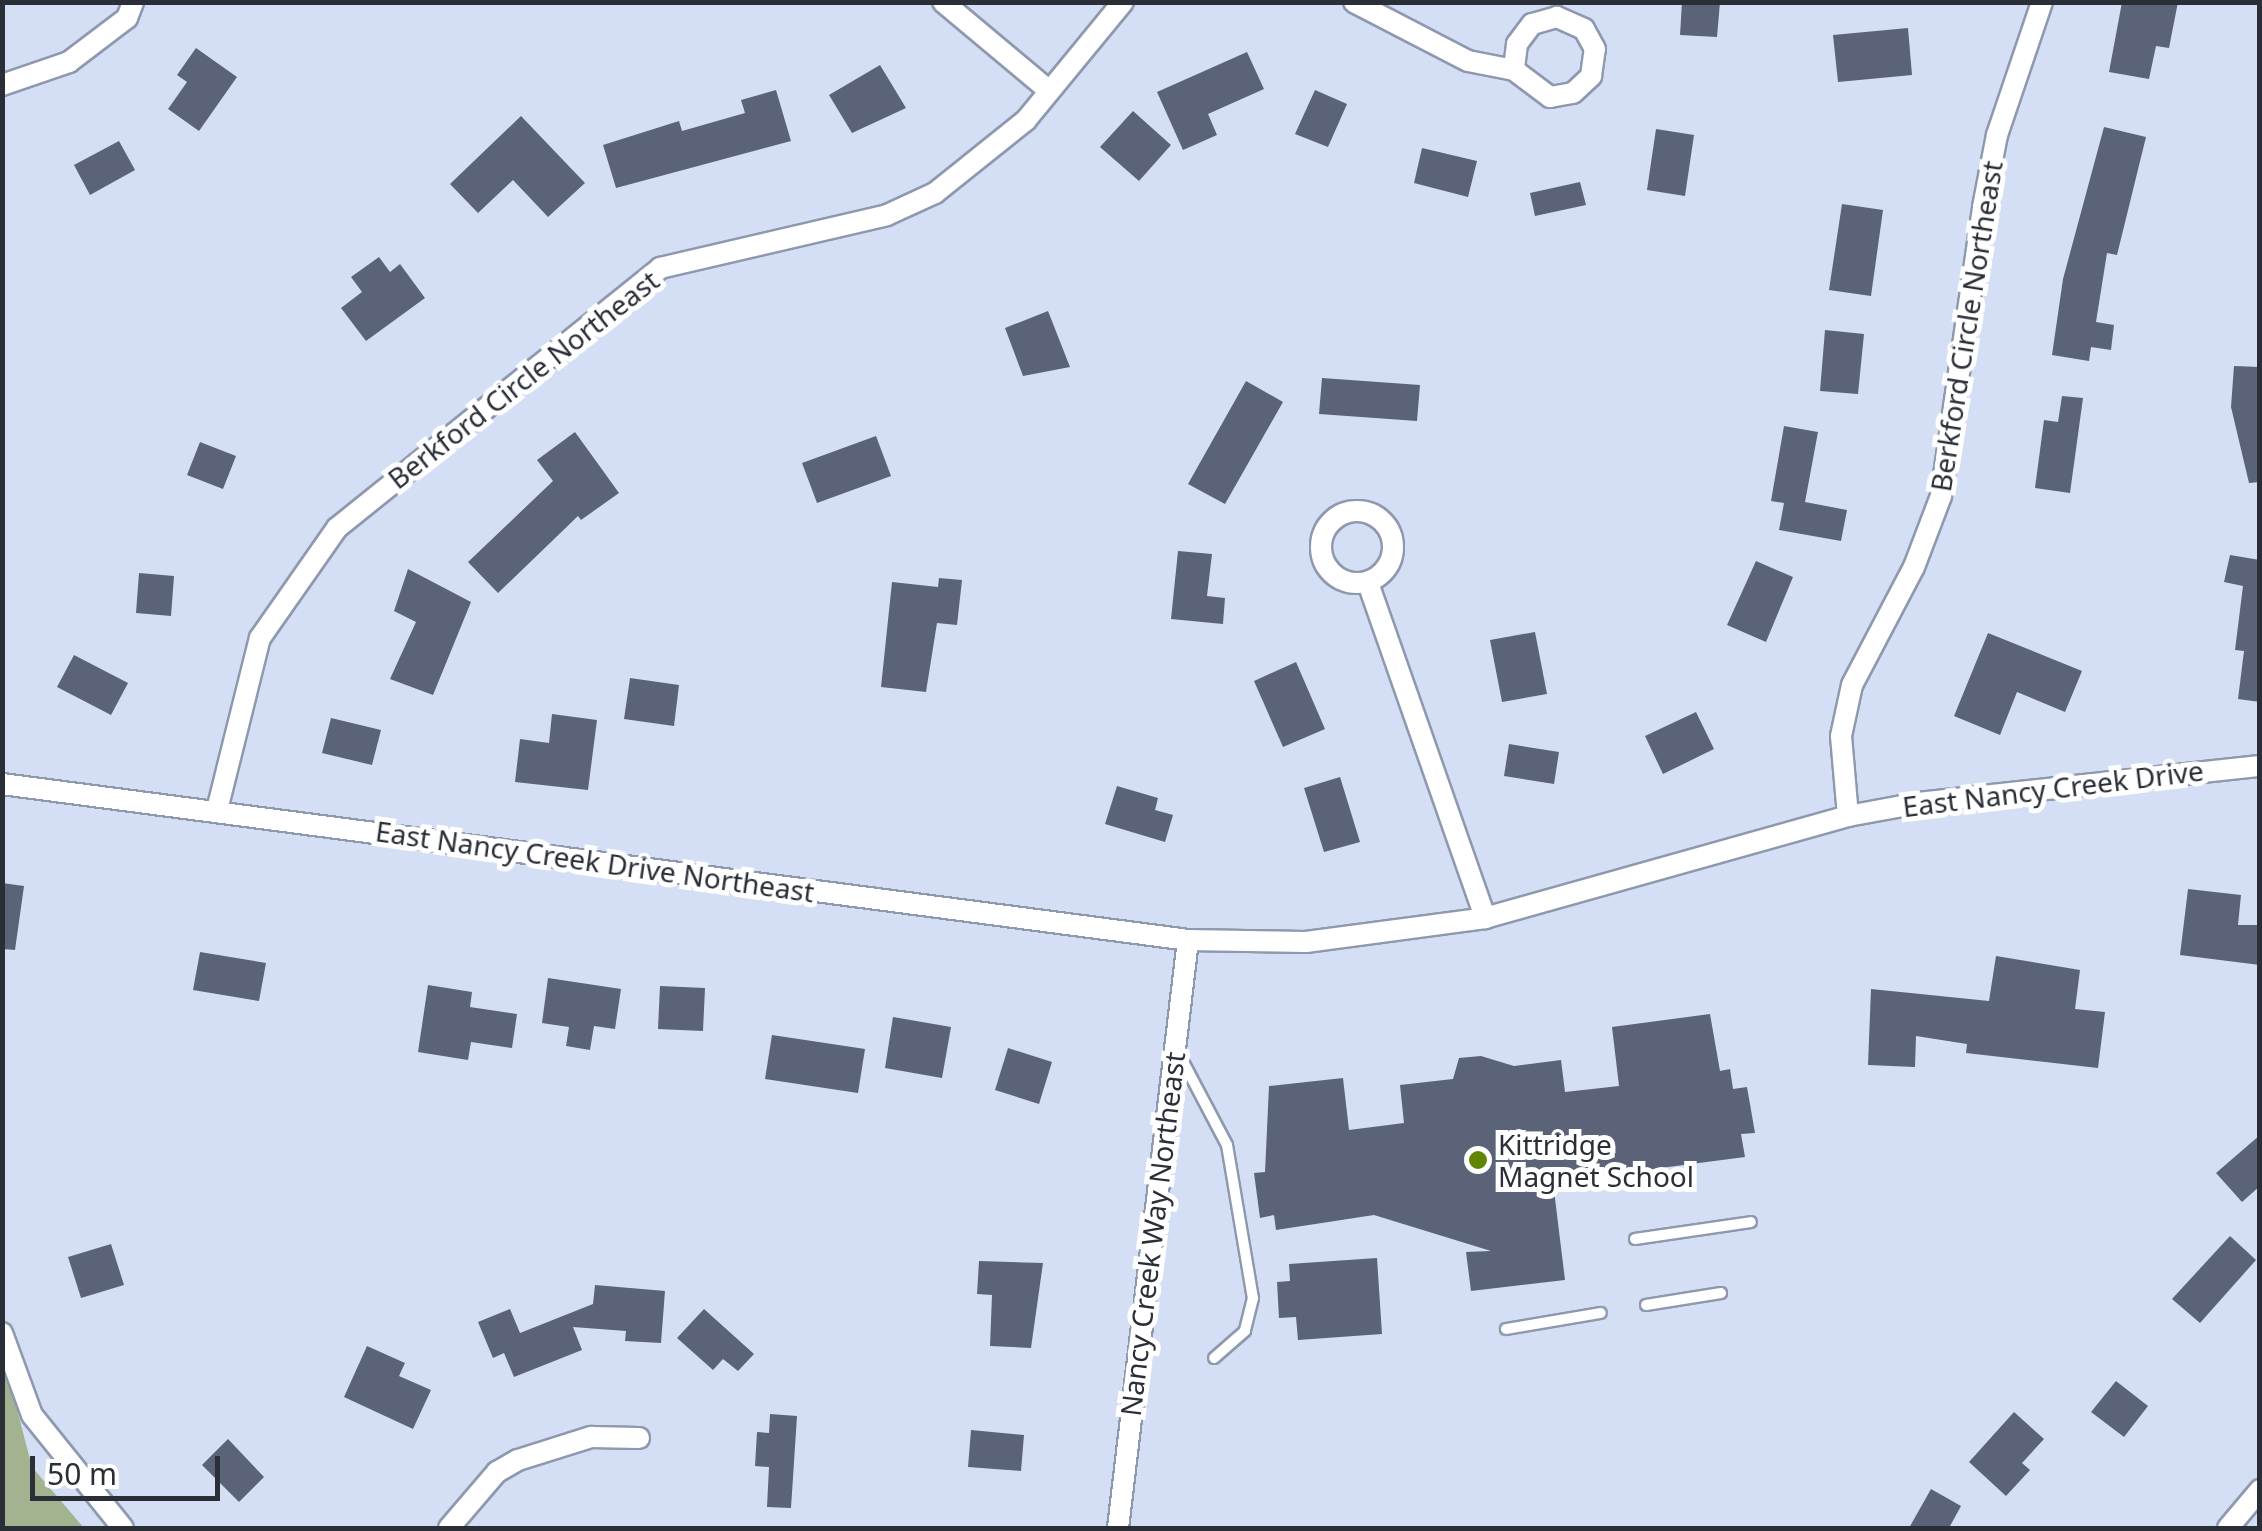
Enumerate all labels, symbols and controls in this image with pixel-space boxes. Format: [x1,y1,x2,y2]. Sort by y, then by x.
street label: Berkford Circle Northeast [1923,158,2009,494]
street label: Berkford Circle Northeast [381,263,665,495]
street label: East Nancy Creek Drive [1901,753,2205,823]
street label: East Nancy Creek Drive Northeast [374,814,816,908]
street label: Nancy Creek Way Northeast [1113,1050,1191,1418]
place label: Kittridge Magnet School [1498,1127,1694,1193]
marker: Kittridge Magnet School [1467,1149,1489,1171]
scale bar [35,1436,225,1498]
text: 50 m [47,1453,117,1494]

